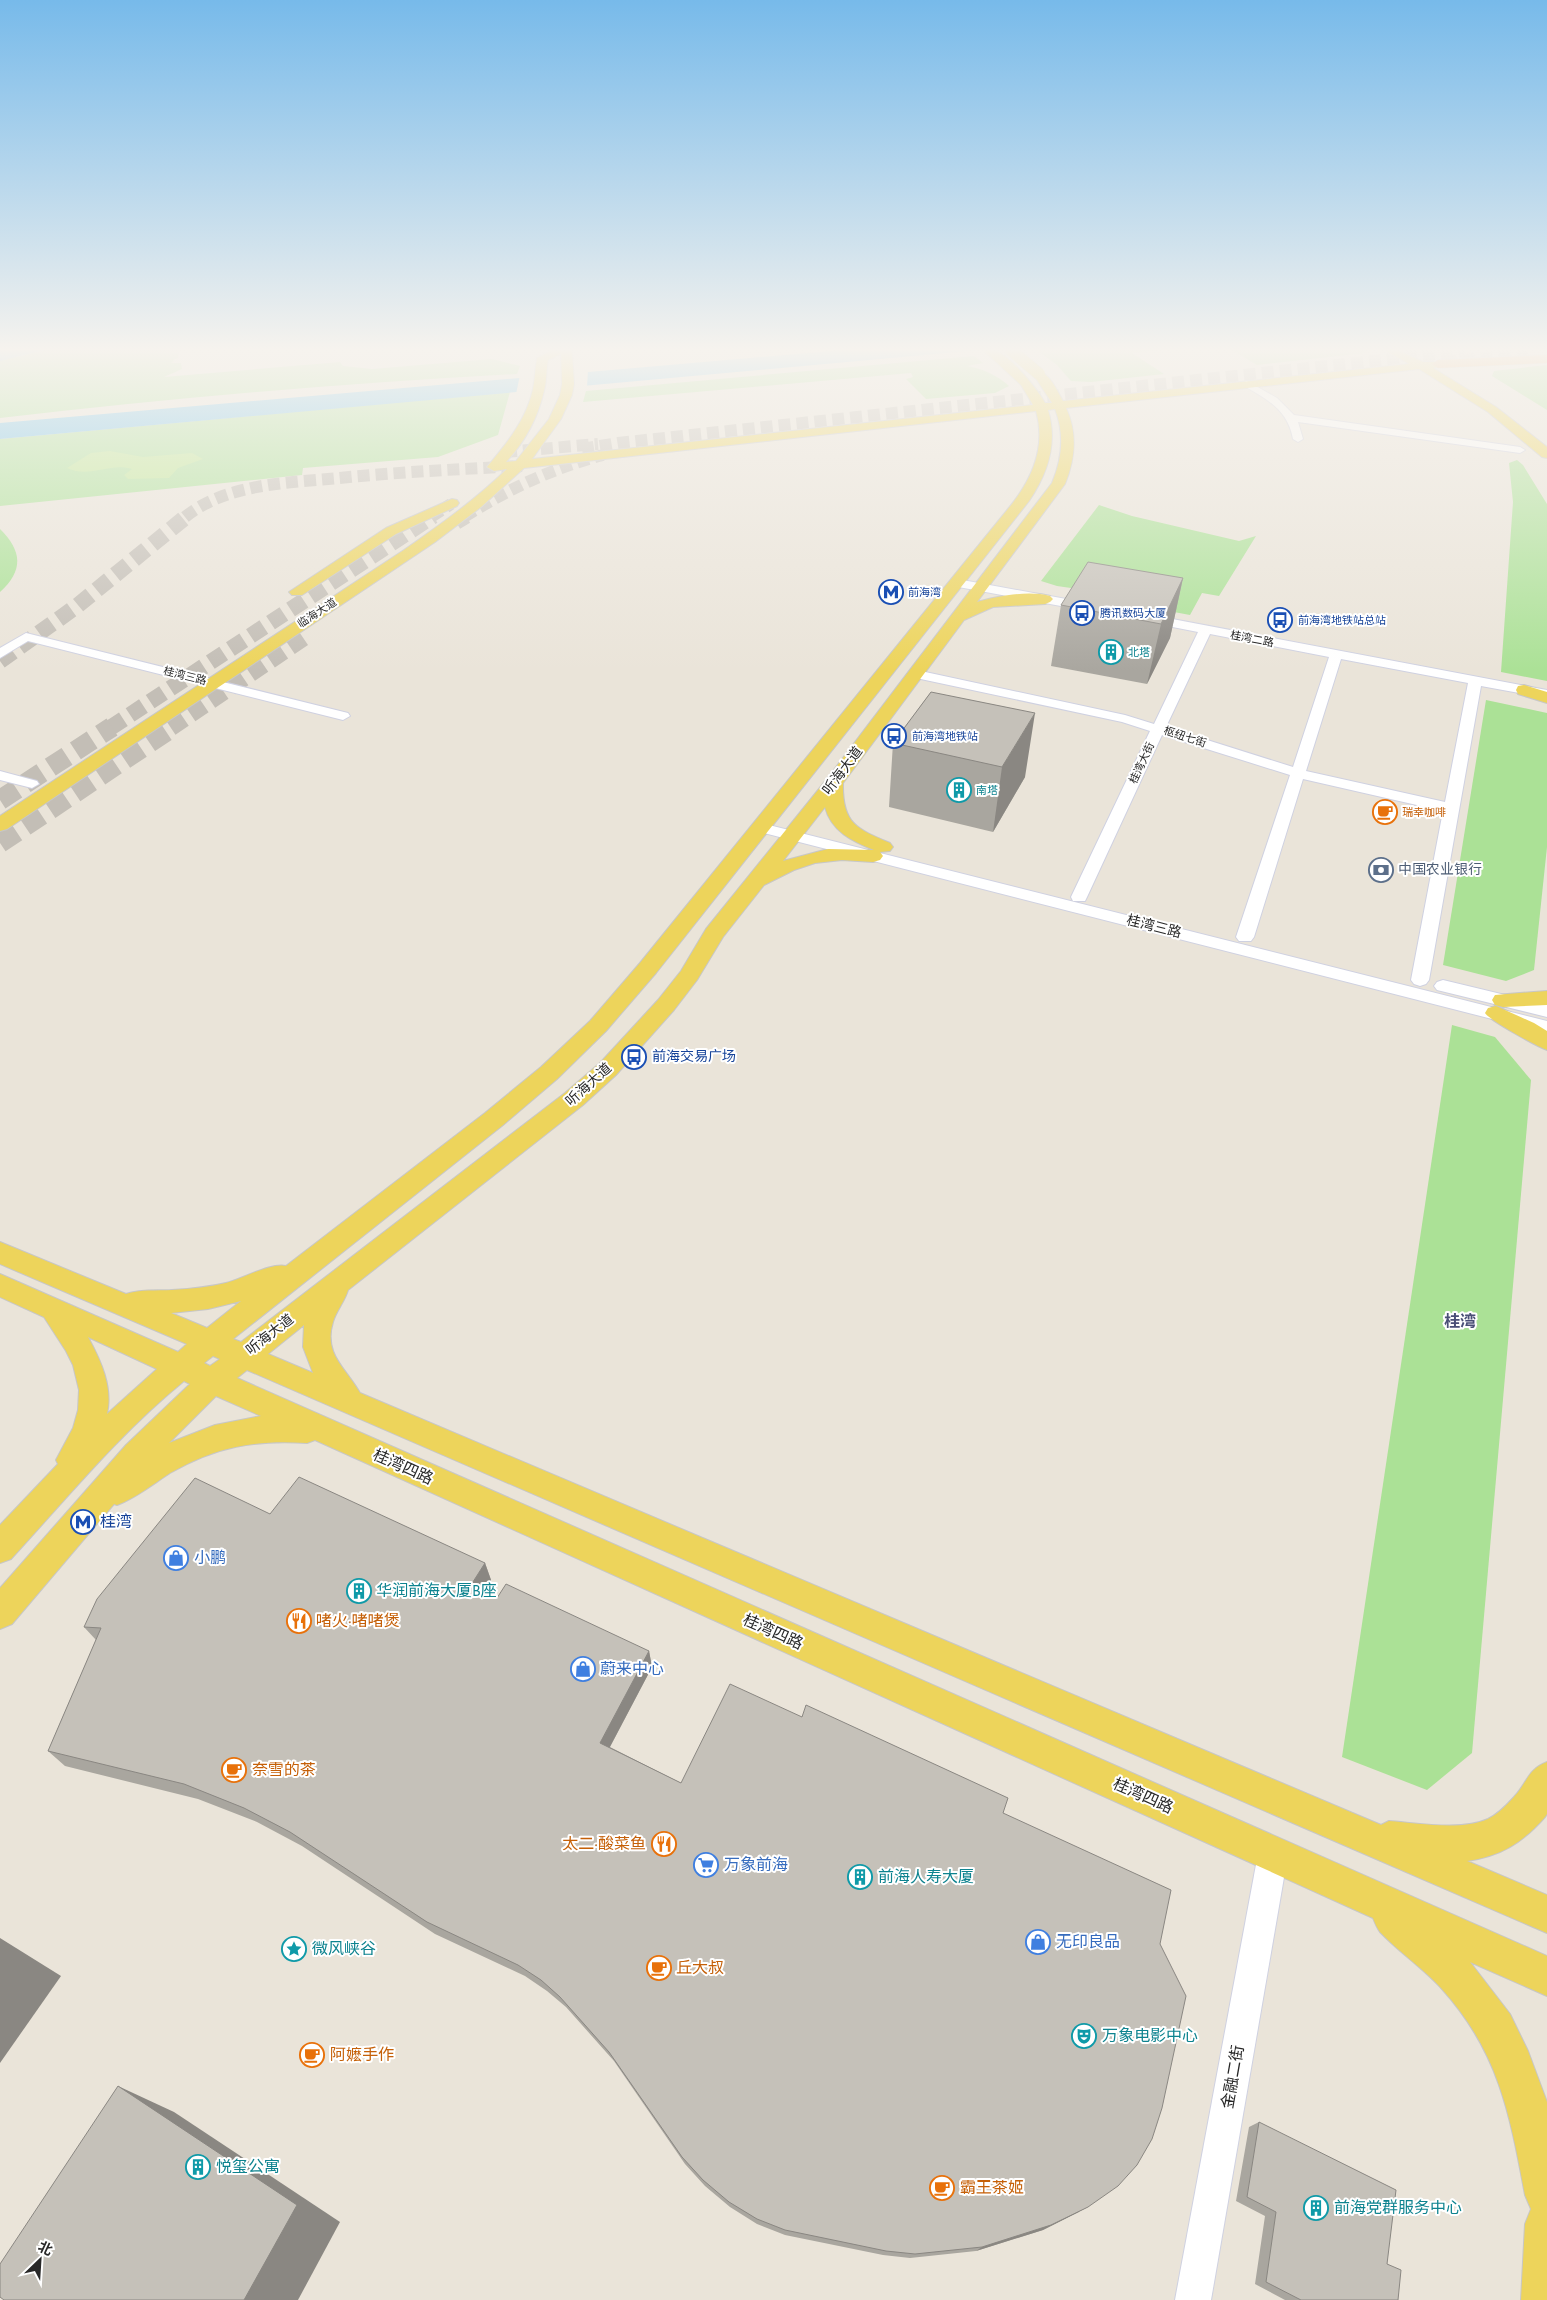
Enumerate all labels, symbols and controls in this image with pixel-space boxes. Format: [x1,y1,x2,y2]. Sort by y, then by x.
metro station icon: 前海湾 [878,579,904,605]
place label: 前海湾 [908,586,941,598]
street label: 临海大道 [295,596,338,630]
bus stop icon: 腾讯数码大厦 [1069,600,1095,626]
place label: 腾讯数码大厦 [1100,607,1166,619]
bus stop icon: 前海湾地铁站总站 [1267,607,1293,633]
place label: 前海湾地铁站总站 [1298,614,1386,626]
street label: 桂湾二路 [1229,628,1275,649]
building icon: 北塔 [1098,639,1124,665]
place label: 北塔 [1128,646,1150,658]
street label: 桂湾三路 [162,664,208,687]
bus stop icon: 前海湾地铁站 [881,723,907,749]
street label: 枢纽七街 [1162,724,1208,749]
place label: 前海湾地铁站 [912,730,978,742]
street label: 桂湾大街 [1127,740,1156,785]
street label: 听海大道 [820,744,865,798]
building icon: 南塔 [946,777,972,803]
place label: 南塔 [976,785,998,796]
cafe icon: 瑞幸咖啡 [1372,799,1398,825]
place label: 瑞幸咖啡 [1402,807,1446,818]
bank icon: 中国农业银行 [1368,857,1394,883]
place label: 中国农业银行 [1398,862,1482,877]
street label: 桂湾三路 [1125,912,1183,941]
bus stop icon: 前海交易广场 [621,1044,647,1070]
place label: 前海交易广场 [652,1048,736,1064]
street label: 听海大道 [563,1060,614,1109]
street label: 听海大道 [243,1311,296,1358]
district label: 桂湾 [1444,1312,1476,1330]
street label: 桂湾四路 [371,1446,436,1487]
metro station icon: 桂湾 [70,1509,96,1535]
place label: 桂湾 [100,1513,132,1530]
shop icon: 小鹏 [163,1545,189,1571]
place label: 小鹏 [194,1549,226,1566]
building icon: 华润前海大厦B座 [346,1578,372,1604]
place label: 华润前海大厦B座 [376,1582,497,1599]
restaurant icon: 啫火·啫啫煲 [286,1608,312,1634]
street label: 桂湾四路 [741,1611,806,1652]
place label: 啫火·啫啫煲 [316,1612,400,1629]
shop icon: 蔚来中心 [570,1656,596,1682]
place label: 蔚来中心 [600,1661,664,1677]
cafe icon: 奈雪的茶 [221,1757,247,1783]
place label: 奈雪的茶 [252,1761,316,1778]
street label: 桂湾四路 [1111,1775,1176,1816]
restaurant icon: 太二·酸菜鱼 [651,1831,677,1857]
place label: 太二·酸菜鱼 [562,1835,646,1852]
supermarket icon: 万象前海 [693,1852,719,1878]
place label: 万象前海 [724,1855,788,1873]
building icon: 前海人寿大厦 [847,1864,873,1890]
place label: 前海人寿大厦 [878,1868,974,1885]
shop icon: 无印良品 [1025,1929,1051,1955]
place label: 无印良品 [1056,1933,1120,1950]
place icon: 微风峡谷 [281,1936,307,1962]
place label: 微风峡谷 [312,1940,376,1957]
cafe icon: 丘大叔 [646,1955,672,1981]
place label: 丘大叔 [676,1959,724,1976]
theatre icon: 万象电影中心 [1071,2023,1097,2049]
place label: 万象电影中心 [1102,2026,1198,2044]
cafe icon: 阿嬷手作 [299,2042,325,2068]
street label: 金融二街 [1219,2044,1246,2110]
place label: 阿嬷手作 [330,2046,394,2063]
building icon: 悦玺公寓 [185,2154,211,2180]
place label: 悦玺公寓 [216,2158,280,2175]
cafe icon: 霸王茶姬 [929,2175,955,2201]
place label: 霸王茶姬 [960,2179,1024,2196]
building icon: 前海党群服务中心 [1303,2195,1329,2221]
place label: 前海党群服务中心 [1334,2199,1462,2216]
north arrow [15,2235,65,2285]
text: 北 [36,2239,55,2258]

